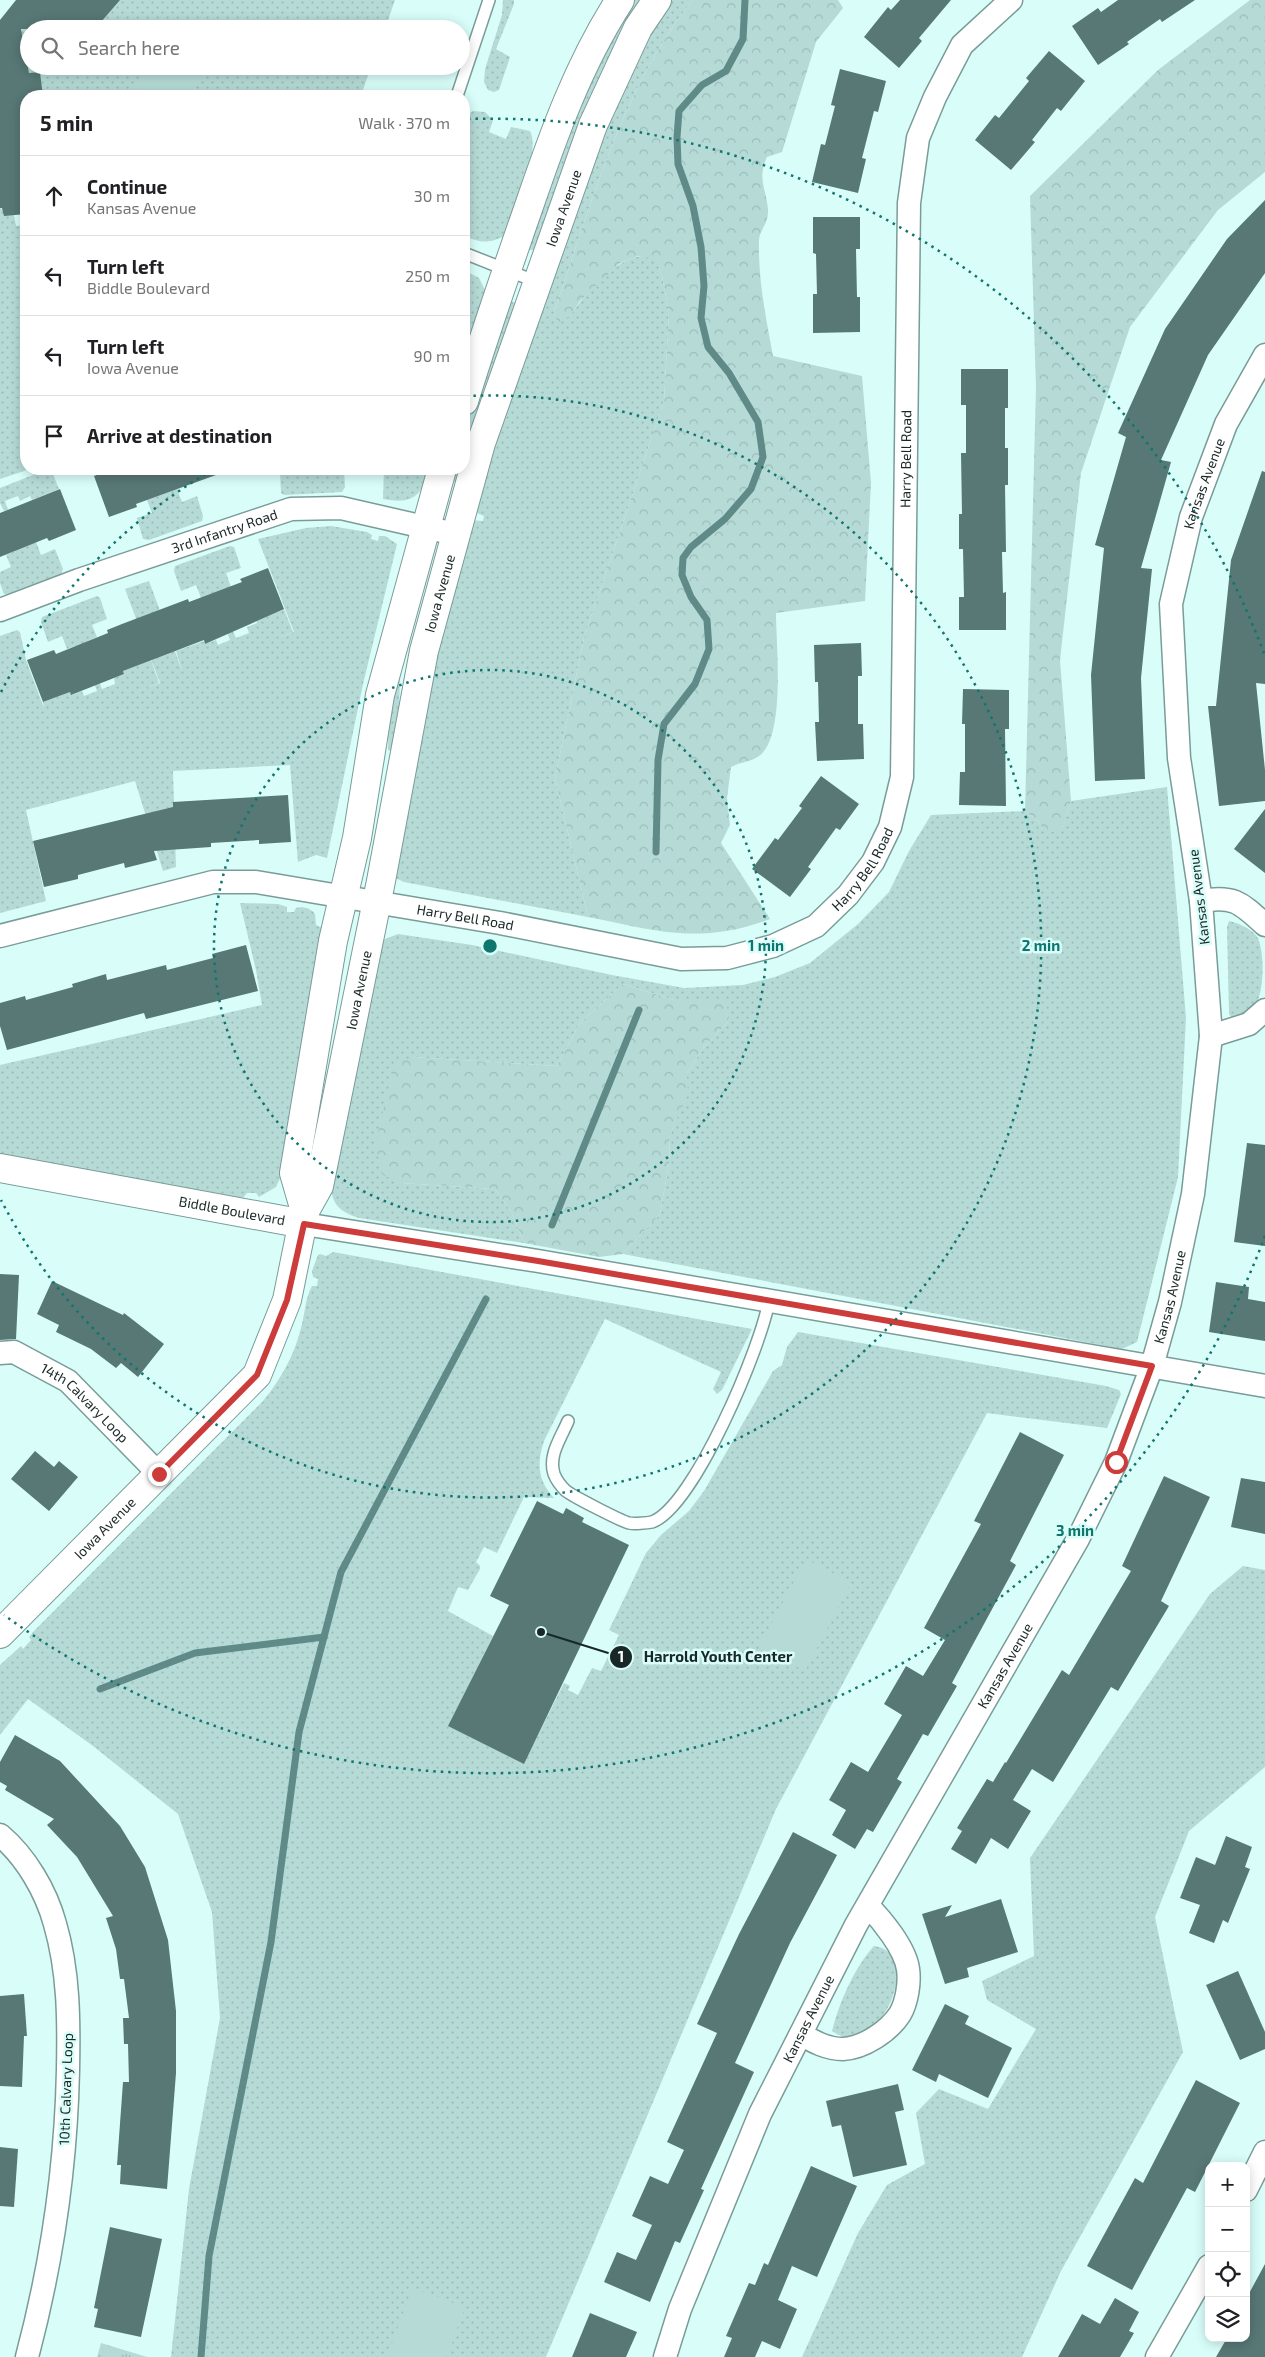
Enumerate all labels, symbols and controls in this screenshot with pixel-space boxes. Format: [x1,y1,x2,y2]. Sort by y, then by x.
search box [20,20,470,75]
icon: search [38,34,66,62]
text: Search here [78,36,180,59]
text: 5 min [40,110,93,135]
text: Walk · 370 m [358,113,450,132]
street label: Iowa Avenue [542,167,585,249]
text: Continue [87,175,167,198]
icon: ahead [40,182,68,210]
text: 30 m [414,186,450,205]
text: Kansas Avenue [87,198,196,217]
text: Turn left [87,255,164,278]
icon: left [40,262,68,290]
text: 250 m [405,266,450,285]
text: Biddle Boulevard [87,278,210,297]
text: Turn left [87,335,164,358]
icon: left [40,342,68,370]
text: 90 m [414,346,450,365]
text: Iowa Avenue [87,358,179,377]
street label: Harry Bell Road [896,410,914,508]
icon: arrive [40,422,68,450]
text: Arrive at destination [87,424,272,447]
street label: Kansas Avenue [1180,435,1228,531]
street label: 3rd Infantry Road [169,505,280,556]
street label: Iowa Avenue [420,552,458,634]
street label: Harry Bell Road [828,824,897,914]
street label: Kansas Avenue [1184,849,1213,946]
street label: Harry Bell Road [416,900,515,934]
text: 1 min [748,936,784,954]
text: 2 min [1022,936,1060,954]
centre of rings [481,937,499,955]
street label: Iowa Avenue [342,949,375,1031]
street label: Biddle Boulevard [178,1192,287,1228]
street label: Kansas Avenue [1150,1249,1189,1346]
street label: 14th Calvary Loop [38,1359,132,1446]
route start [1105,1451,1128,1474]
route end [148,1463,171,1486]
street label: Iowa Avenue [70,1493,139,1562]
text: 3 min [1056,1521,1094,1539]
street label: Kansas Avenue [973,1620,1036,1711]
callout: Harrold Youth Center [609,1642,803,1672]
text: 1 [618,1647,624,1665]
text: Harrold Youth Center [644,1647,793,1665]
street label: Kansas Avenue [779,1972,837,2065]
street label: 10th Calvary Loop [55,2033,76,2145]
map controls [1205,2162,1250,2342]
button: + [1205,2162,1250,2207]
button: − [1205,2207,1250,2252]
button: locate [1205,2252,1250,2297]
button: layers [1205,2297,1250,2342]

